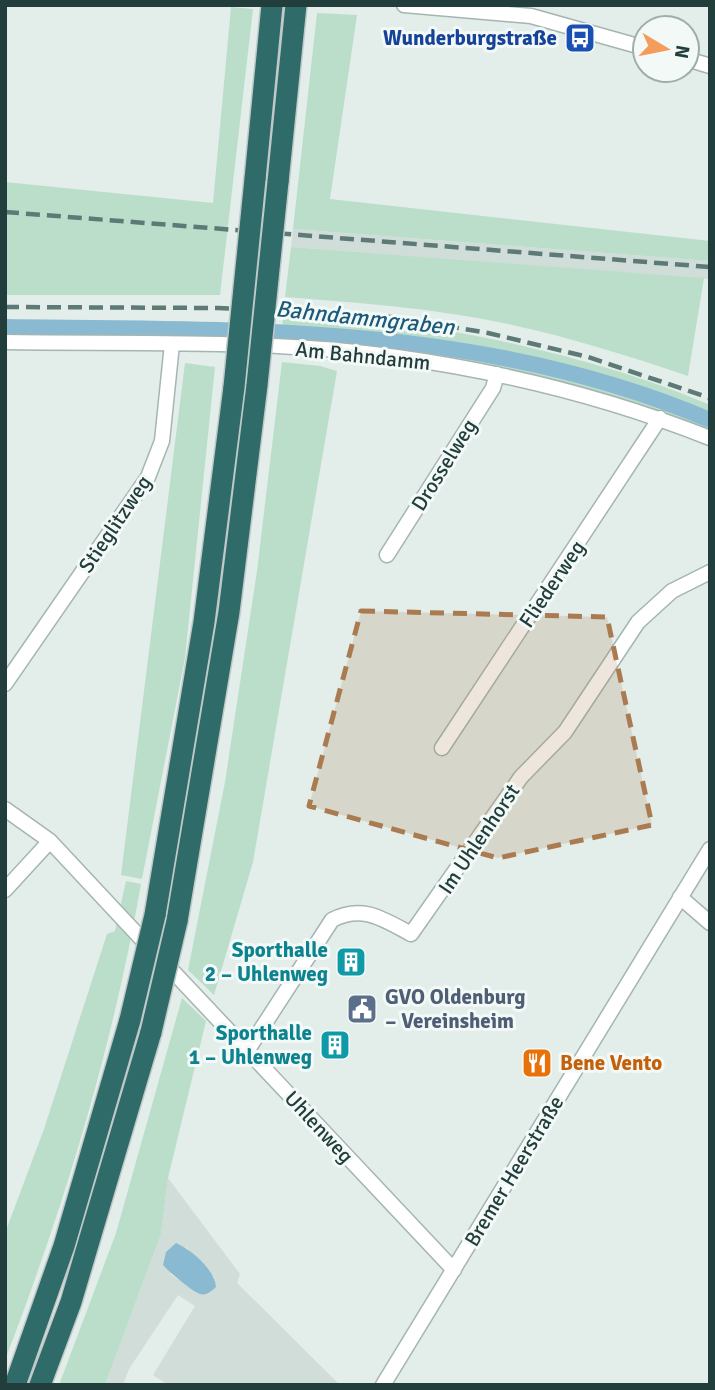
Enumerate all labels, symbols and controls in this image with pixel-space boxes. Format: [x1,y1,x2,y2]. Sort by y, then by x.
north arrow [631,14,701,84]
bus stop icon: Wunderburgstraße [563,21,597,55]
place label: Wunderburgstraße [383,25,557,51]
text: N [669,43,695,60]
water label: Bahndammgraben [274,294,457,342]
street label: Am Bahndamm [294,336,432,376]
street label: Drosselweg [406,414,482,516]
street label: Stieglitzweg [73,470,157,578]
street label: Fliederweg [513,535,591,633]
street label: Im Uhlenhorst [433,779,525,899]
place label: Sporthalle 2 – Uhlenweg [205,937,328,987]
building icon: Sporthalle 2 – Uhlenweg [334,945,368,979]
place label: GVO Oldenburg – Vereinsheim [385,984,526,1034]
public building icon: GVO Oldenburg – Vereinsheim [345,992,379,1026]
place label: Sporthalle 1 – Uhlenweg [189,1020,312,1070]
building icon: Sporthalle 1 – Uhlenweg [318,1028,352,1062]
restaurant icon: Bene Vento [520,1046,554,1080]
place label: Bene Vento [560,1050,662,1076]
street label: Uhlenweg [279,1085,359,1169]
street label: Bremer Heerstraße [459,1091,569,1251]

